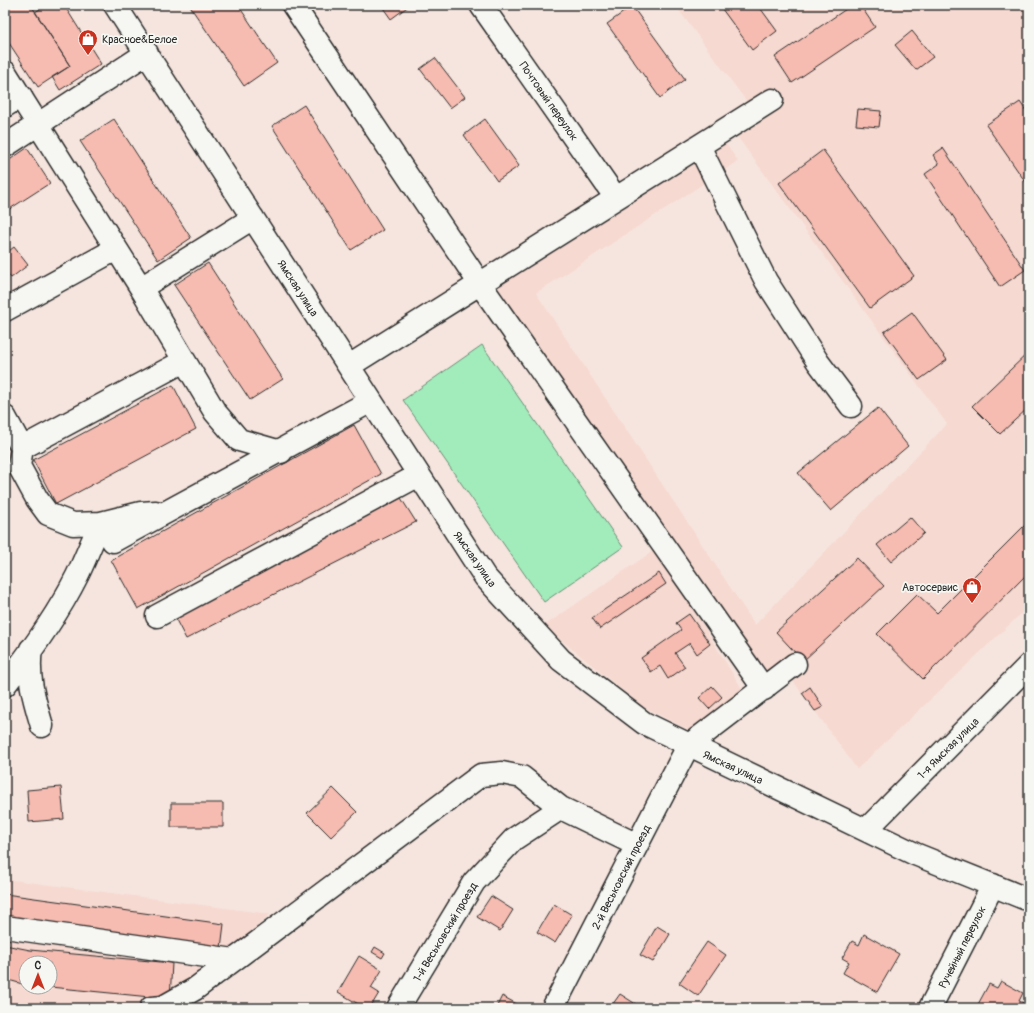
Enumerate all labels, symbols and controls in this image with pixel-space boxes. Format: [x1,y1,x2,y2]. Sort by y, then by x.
shop icon: Красное&Белое [77,28,99,56]
place label: Красное&Белое [102,33,178,46]
street label: Почтовый переулок [516,59,581,144]
street label: Ямская улица [274,257,321,319]
street label: Ямская улица [451,529,499,590]
shop icon: Автосервис [961,576,983,604]
place label: Автосервис [902,581,958,594]
street label: 1-я Ямская улица [915,715,982,782]
street label: Ямская улица [701,748,765,787]
street label: 2-й Веськовский проезд [589,822,654,932]
street label: 1-й Веськовский проезд [411,880,481,984]
street label: Ручейный переулок [936,904,989,990]
north arrow [18,955,58,995]
text: С [35,959,42,972]

